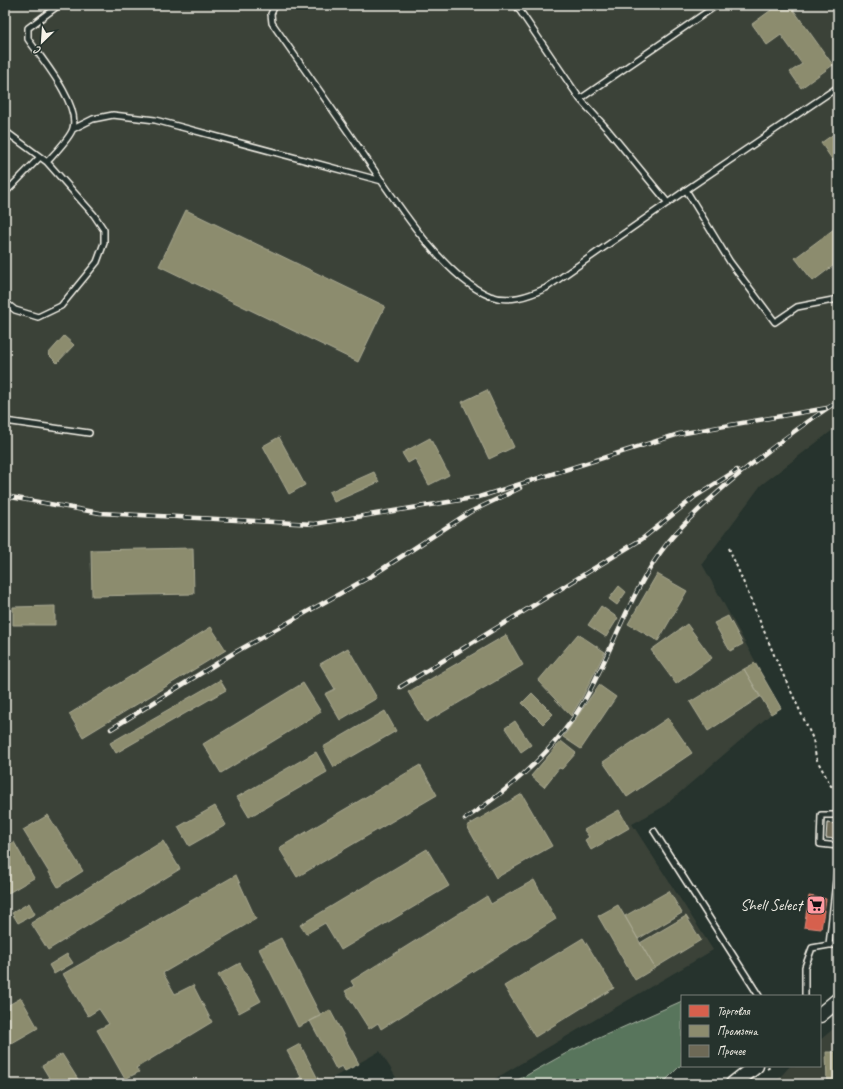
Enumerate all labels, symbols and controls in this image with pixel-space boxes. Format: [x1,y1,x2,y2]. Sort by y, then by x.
north arrow [22,22,62,62]
text: С [31,43,43,59]
supermarket icon: Shell Select [805,894,827,916]
place label: Shell Select [740,895,805,915]
legend [681,995,821,1067]
text: Торговля [717,1003,750,1019]
text: Промзона [717,1023,759,1039]
text: Прочее [717,1043,746,1059]

